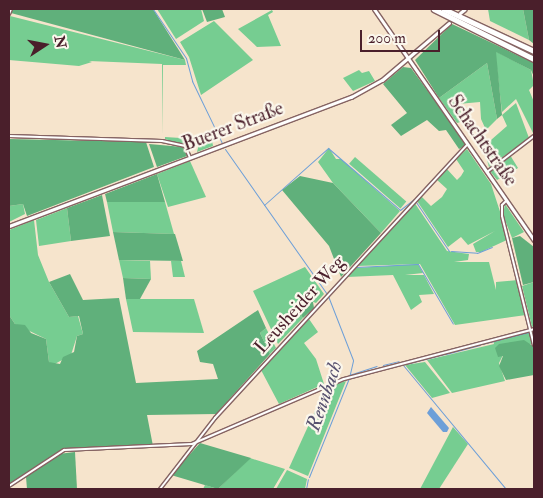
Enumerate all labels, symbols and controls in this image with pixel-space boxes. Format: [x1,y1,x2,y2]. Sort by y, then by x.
north arrow [20,20,70,70]
scale bar [363,20,443,52]
text: 200 m [368,29,406,48]
text: N [51,34,70,50]
street label: Schachtstraße [442,91,522,191]
street label: Buerer Straße [179,97,287,157]
street label: Leusheider Weg [250,251,350,359]
water label: Rennbach [301,358,347,434]

